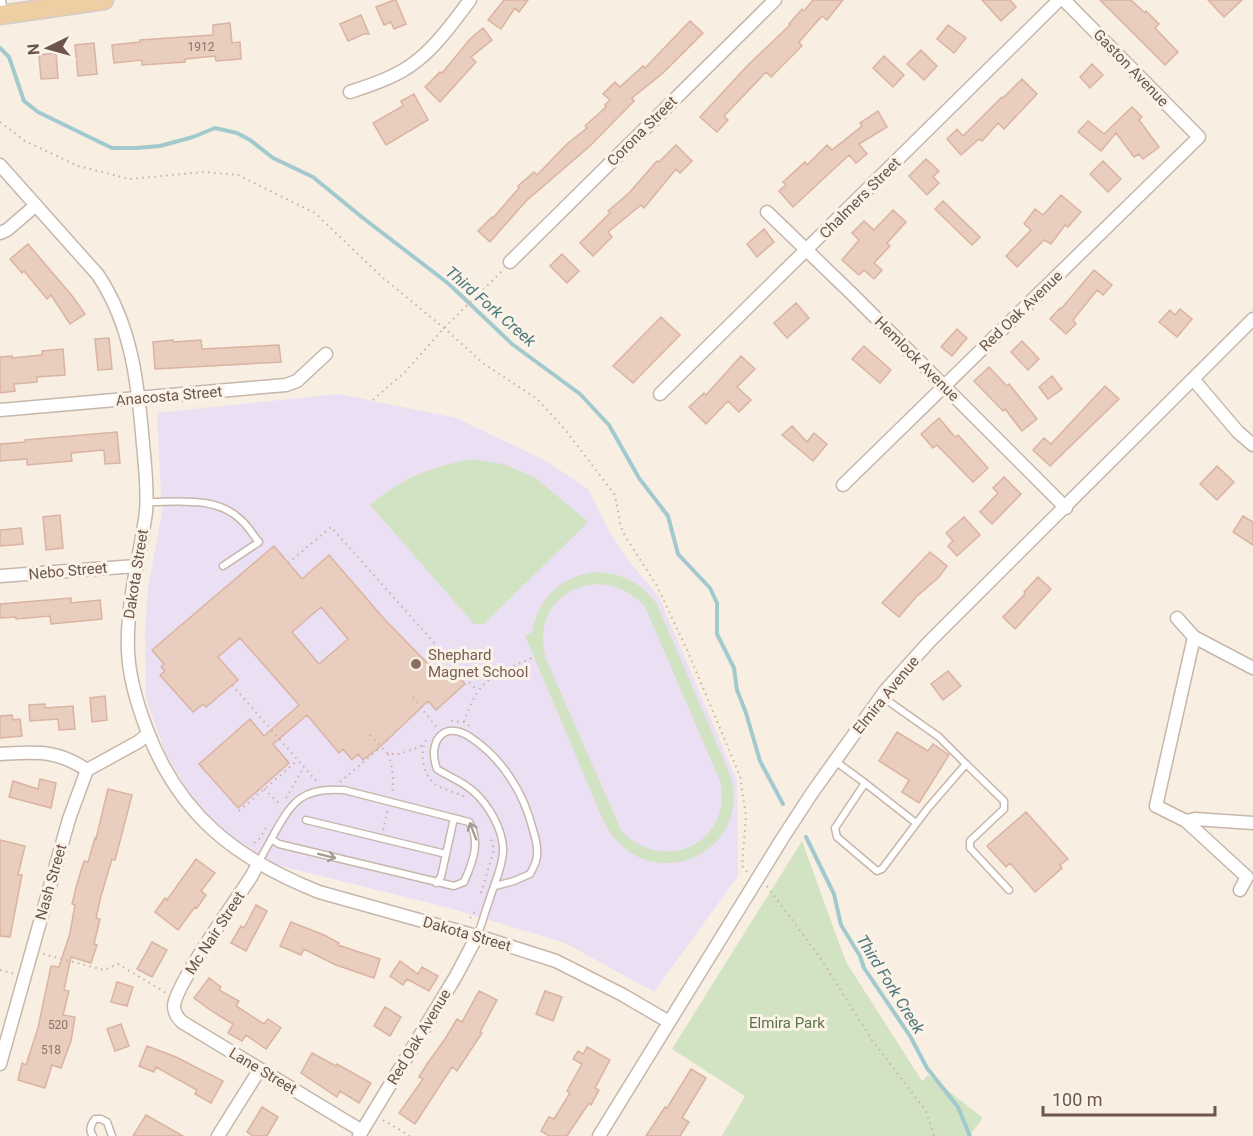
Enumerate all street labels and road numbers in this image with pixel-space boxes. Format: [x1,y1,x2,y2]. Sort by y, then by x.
street label: Gaston Avenue [1090,26,1172,110]
street label: Corona Street [603,92,681,170]
street label: Chalmers Street [816,154,904,242]
street label: Red Oak Avenue [976,267,1066,355]
street label: Hemlock Avenue [871,313,963,405]
street label: Anacosta Street [115,382,223,410]
street label: Dakota Street [120,528,152,620]
street label: Nebo Street [28,559,108,583]
street label: Elmira Avenue [849,653,923,737]
street label: Nash Street [32,842,70,922]
street label: Mc Nair Street [181,888,249,978]
street label: Dakota Street [421,913,513,955]
street label: Red Oak Avenue [383,986,455,1088]
street label: Lane Street [226,1044,300,1098]

